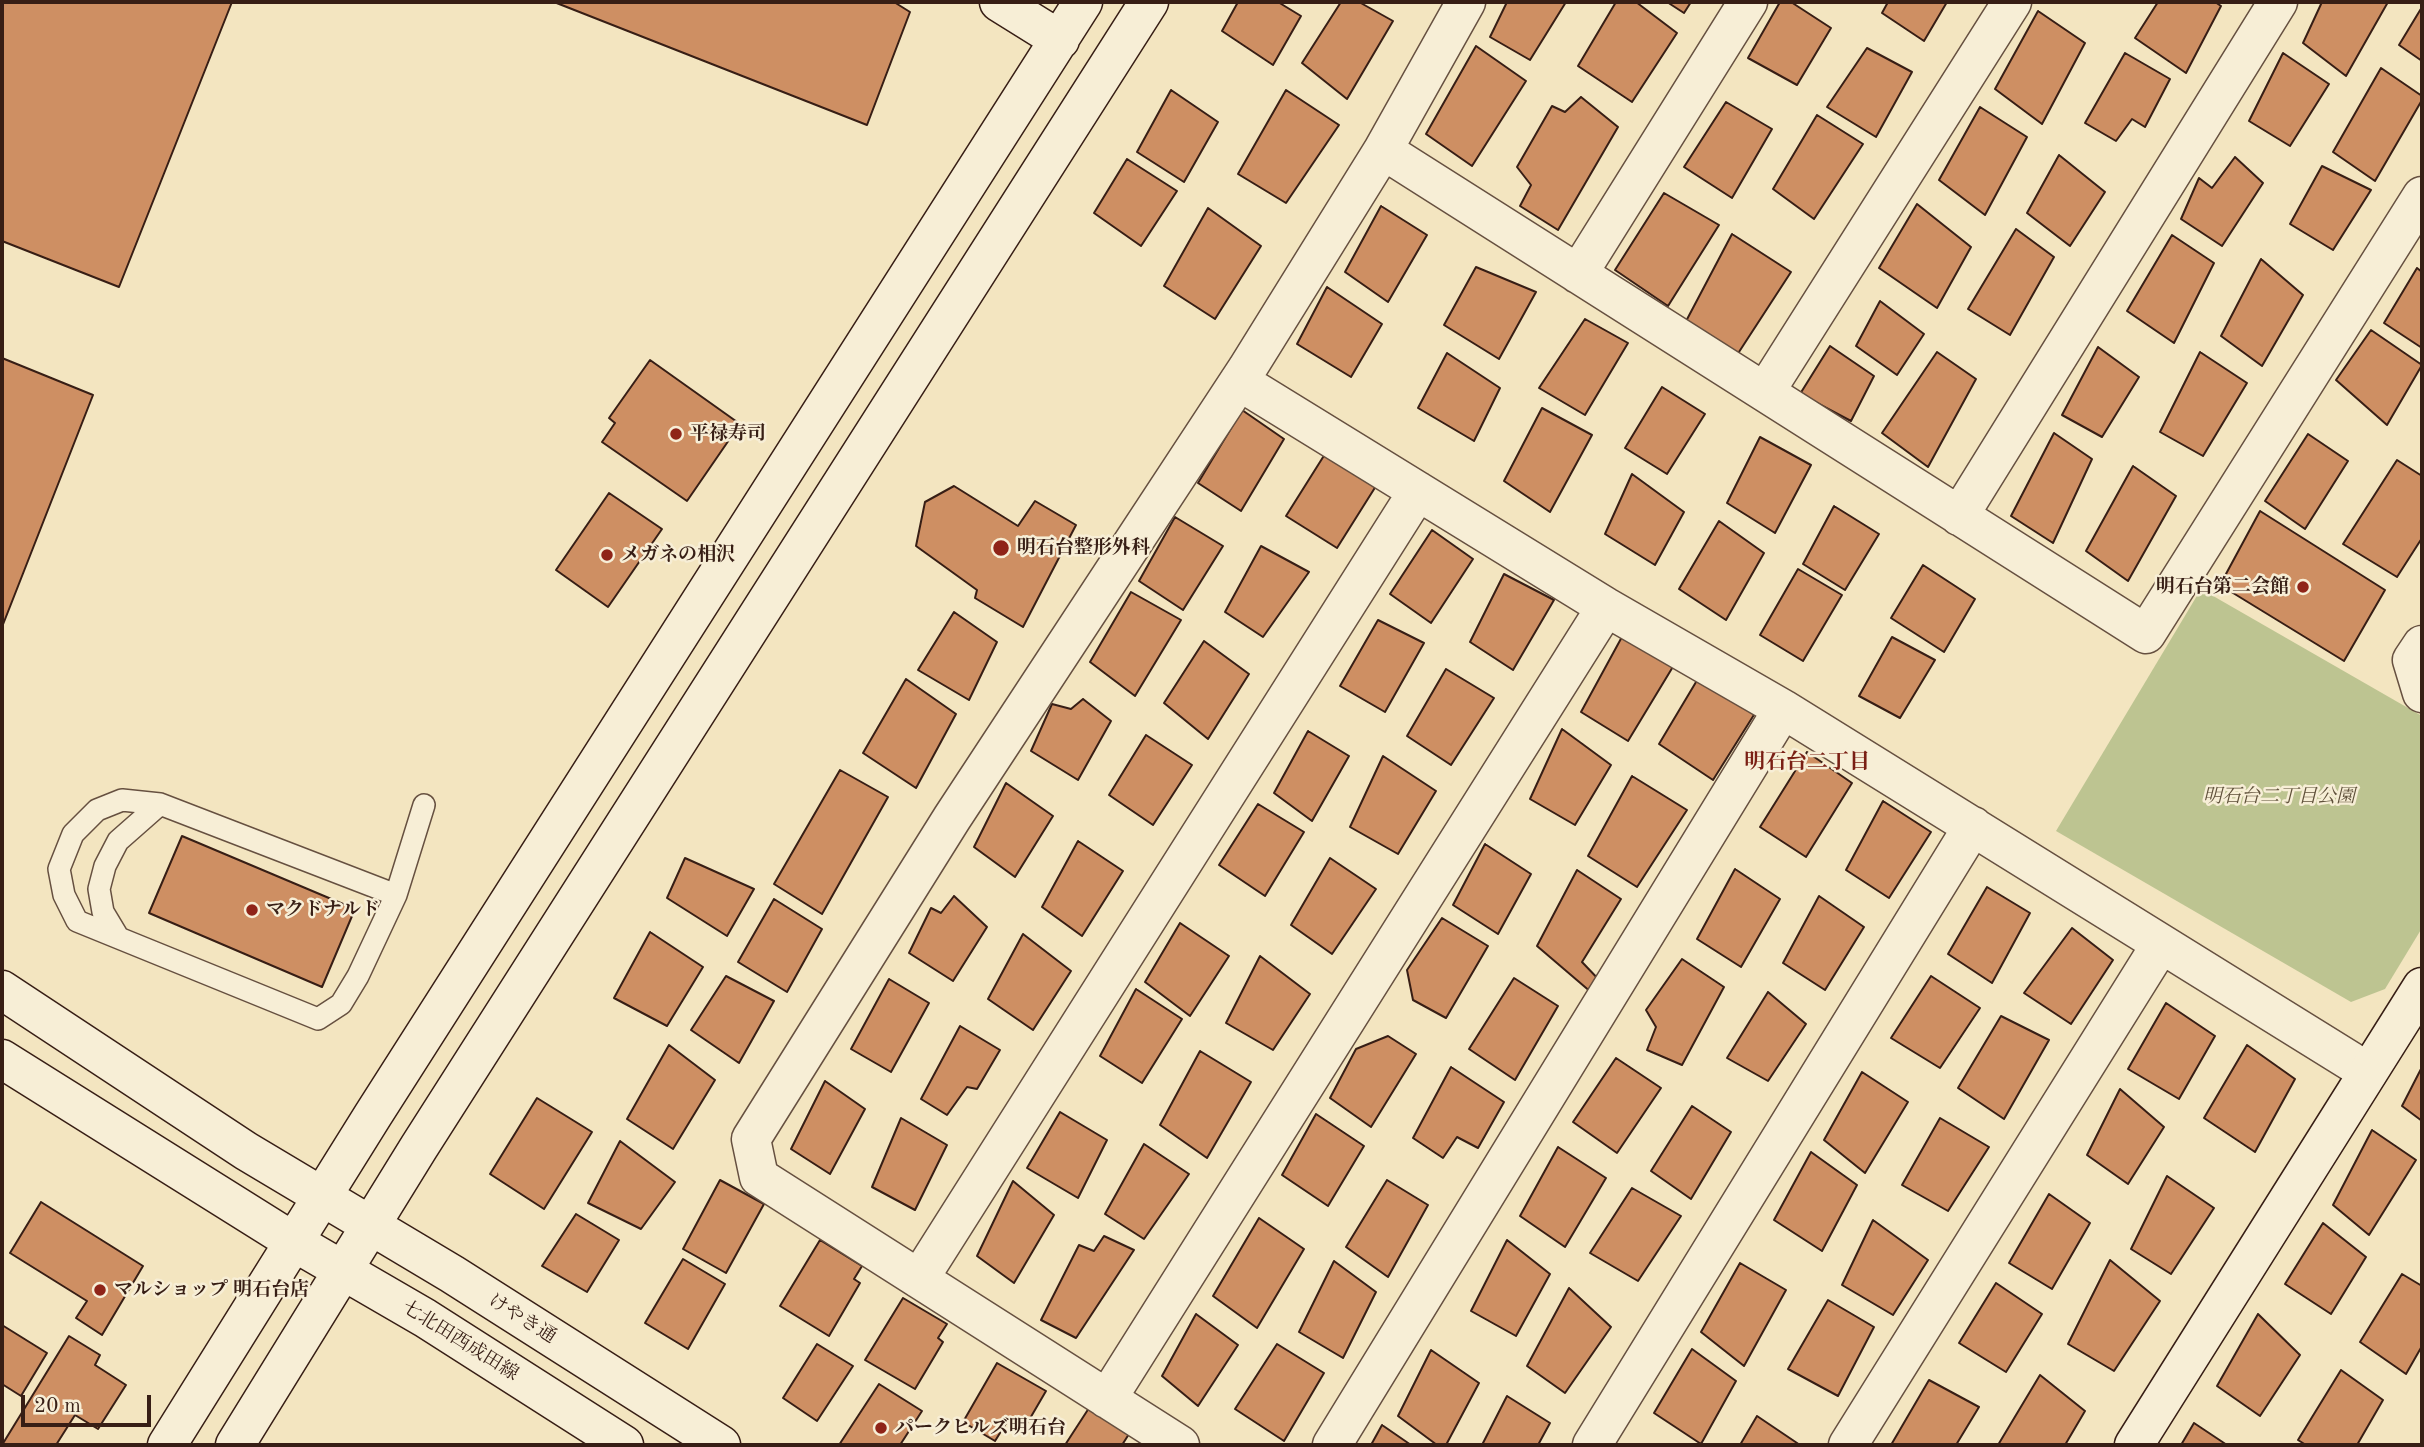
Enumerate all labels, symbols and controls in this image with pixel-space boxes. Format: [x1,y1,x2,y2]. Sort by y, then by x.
place label: 平禄寿司 [690,423,766,445]
marker: 平禄寿司 [668,426,684,442]
place label: 明石台整形外科 [1017,537,1150,559]
marker: 明石台整形外科 [991,538,1011,558]
place label: メガネの相沢 [621,544,735,566]
marker: メガネの相沢 [599,547,615,563]
place label: 明石台第二会館 [2156,576,2289,598]
marker: 明石台第二会館 [2295,579,2311,595]
district label: 明石台二丁目 [1744,749,1870,775]
park label: 明石台二丁目公園 [2203,786,2355,808]
place label: マクドナルド [266,899,380,921]
marker: マクドナルド [244,902,260,918]
place label: マルショップ 明石台店 [114,1279,309,1301]
marker: マルショップ 明石台店 [92,1282,108,1298]
street label: けやき通 [484,1289,560,1349]
street label: 七北田西成田線 [398,1296,522,1386]
scale bar [24,1380,154,1424]
text: 20 m [34,1396,81,1417]
place label: パークヒルズ明石台 [895,1417,1066,1439]
marker: パークヒルズ明石台 [873,1420,889,1436]

